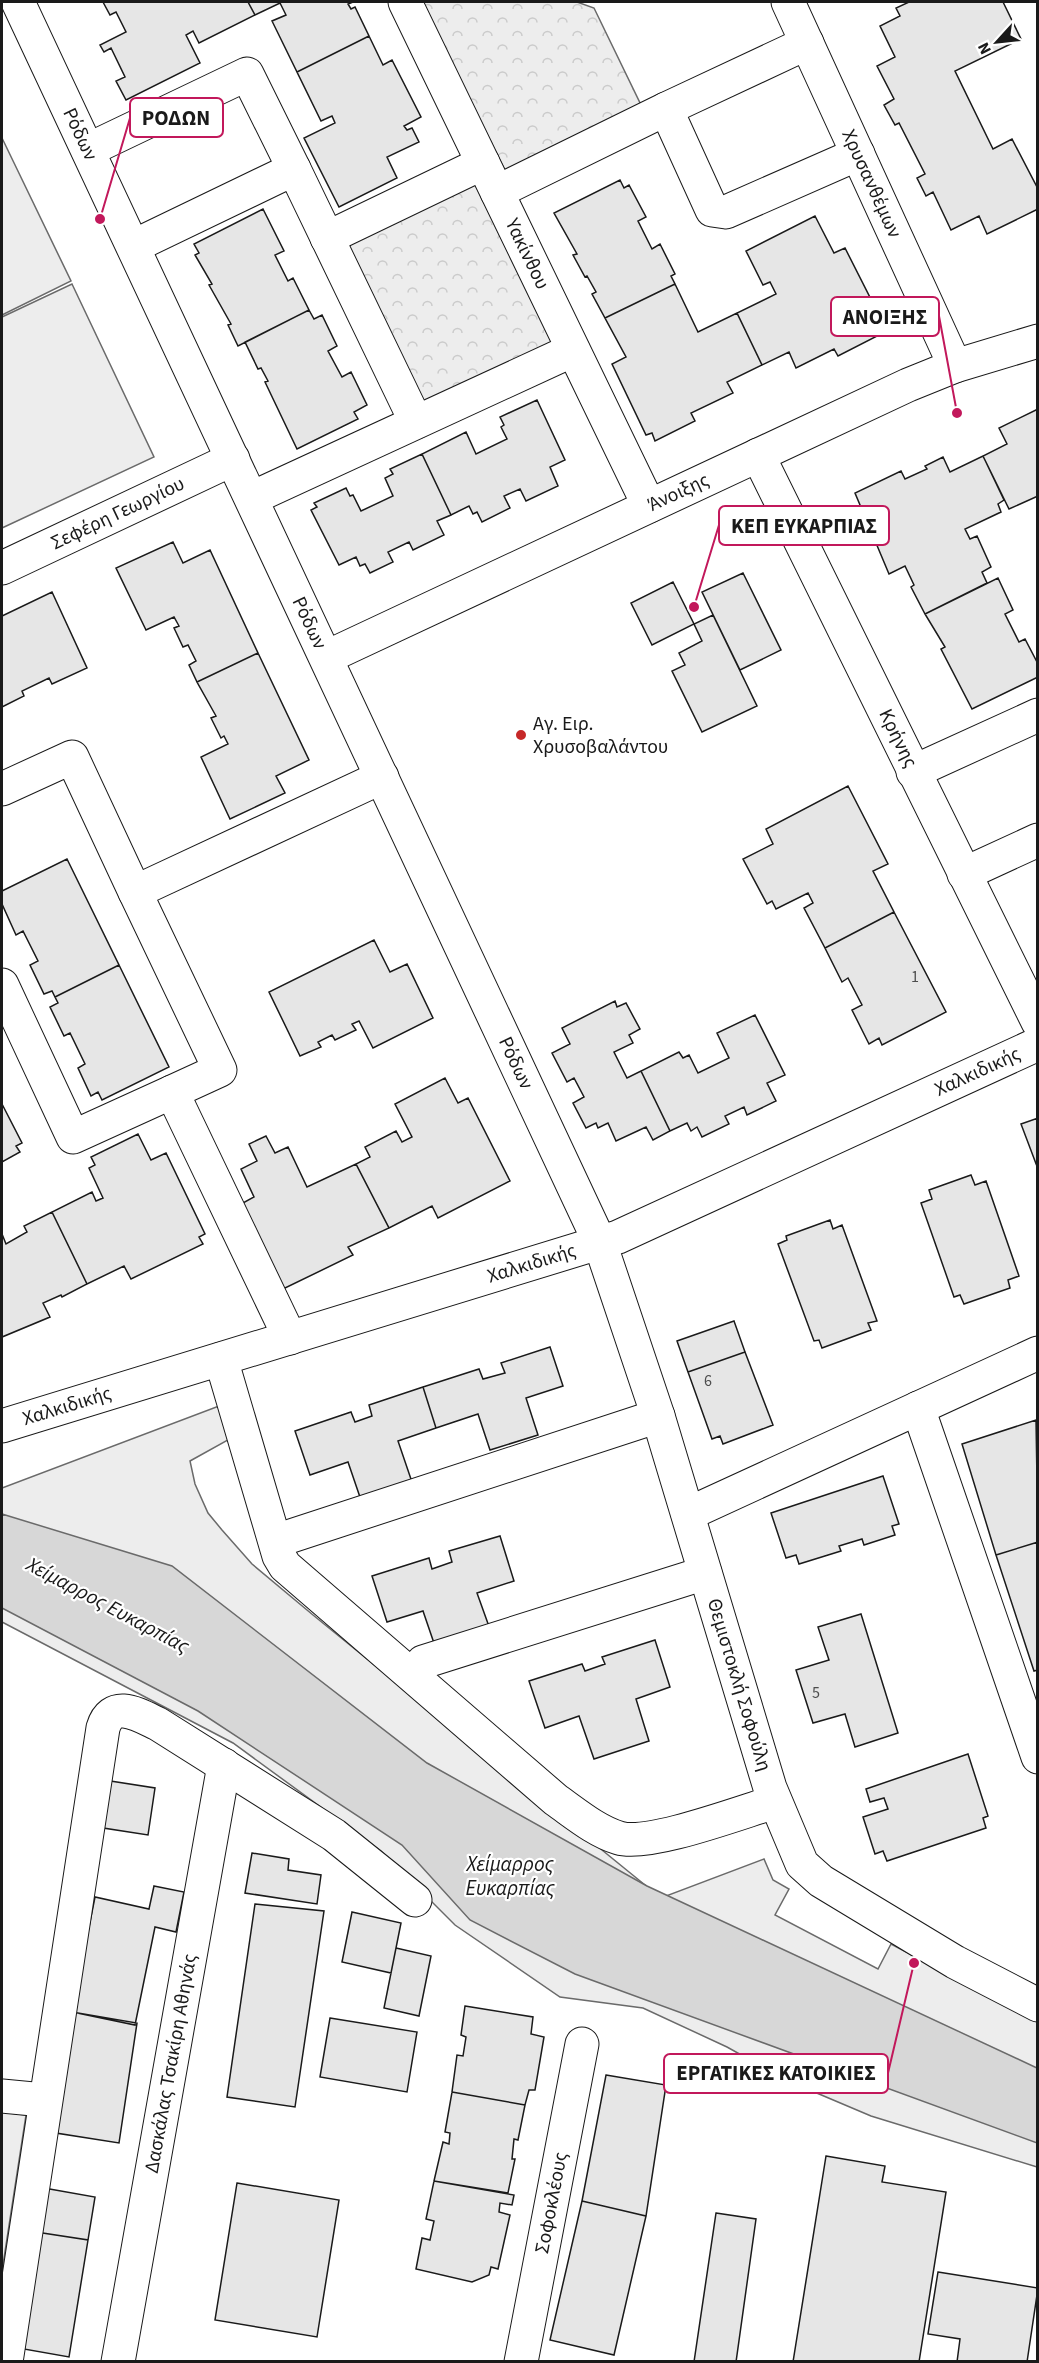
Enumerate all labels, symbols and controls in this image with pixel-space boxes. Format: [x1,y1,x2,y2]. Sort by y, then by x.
north arrow [967,12,1027,72]
text: N [972,39,997,58]
callout: ΡΟΔΩΝ [130,98,223,137]
street label: Ρόδων [56,103,105,166]
text: ΡΟΔΩΝ [142,103,210,133]
street label: Χρυσανθέμων [834,125,909,243]
street label: Υακίνθου [497,213,556,294]
callout: ΑΝΟΙΞΗΣ [831,297,939,336]
text: ΑΝΟΙΞΗΣ [842,302,927,332]
street label: Άνοιξης [643,466,714,519]
street label: Σεφέρη Γεωργίου [46,470,189,557]
callout: ΚΕΠ ΕΥΚΑΡΠΙΑΣ [719,506,889,545]
text: ΚΕΠ ΕΥΚΑΡΠΙΑΣ [731,511,877,541]
street label: Ρόδων [285,592,334,655]
street label: Κρήνης [872,704,924,773]
place label: Αγ. Ειρ. Χρυσοβαλάντου [533,710,668,761]
marker: Αγ. Ειρ. Χρυσοβαλάντου [514,728,528,742]
house number: 1 [911,966,919,988]
street label: Ρόδων [491,1032,540,1095]
street label: Χαλκιδικής [930,1040,1025,1104]
street label: Χαλκιδικής [484,1237,580,1290]
house number: 6 [704,1370,712,1392]
street label: Χαλκιδικής [19,1379,115,1433]
water label: Χείμαρρος Ευκαρπίας [20,1549,196,1661]
street label: Θεμιστοκλή Σοφούλη [700,1595,778,1775]
house number: 5 [812,1682,820,1704]
water label: Χείμαρρος Ευκαρπίας [465,1849,556,1903]
street label: Δασκάλας Τσακίρη Αθηνάς [138,1951,204,2175]
callout: ΕΡΓΑΤΙΚΕΣ ΚΑΤΟΙΚΙΕΣ [664,2054,888,2093]
text: ΕΡΓΑΤΙΚΕΣ ΚΑΤΟΙΚΙΕΣ [676,2058,876,2088]
street label: Σοφοκλέους [528,2149,575,2256]

